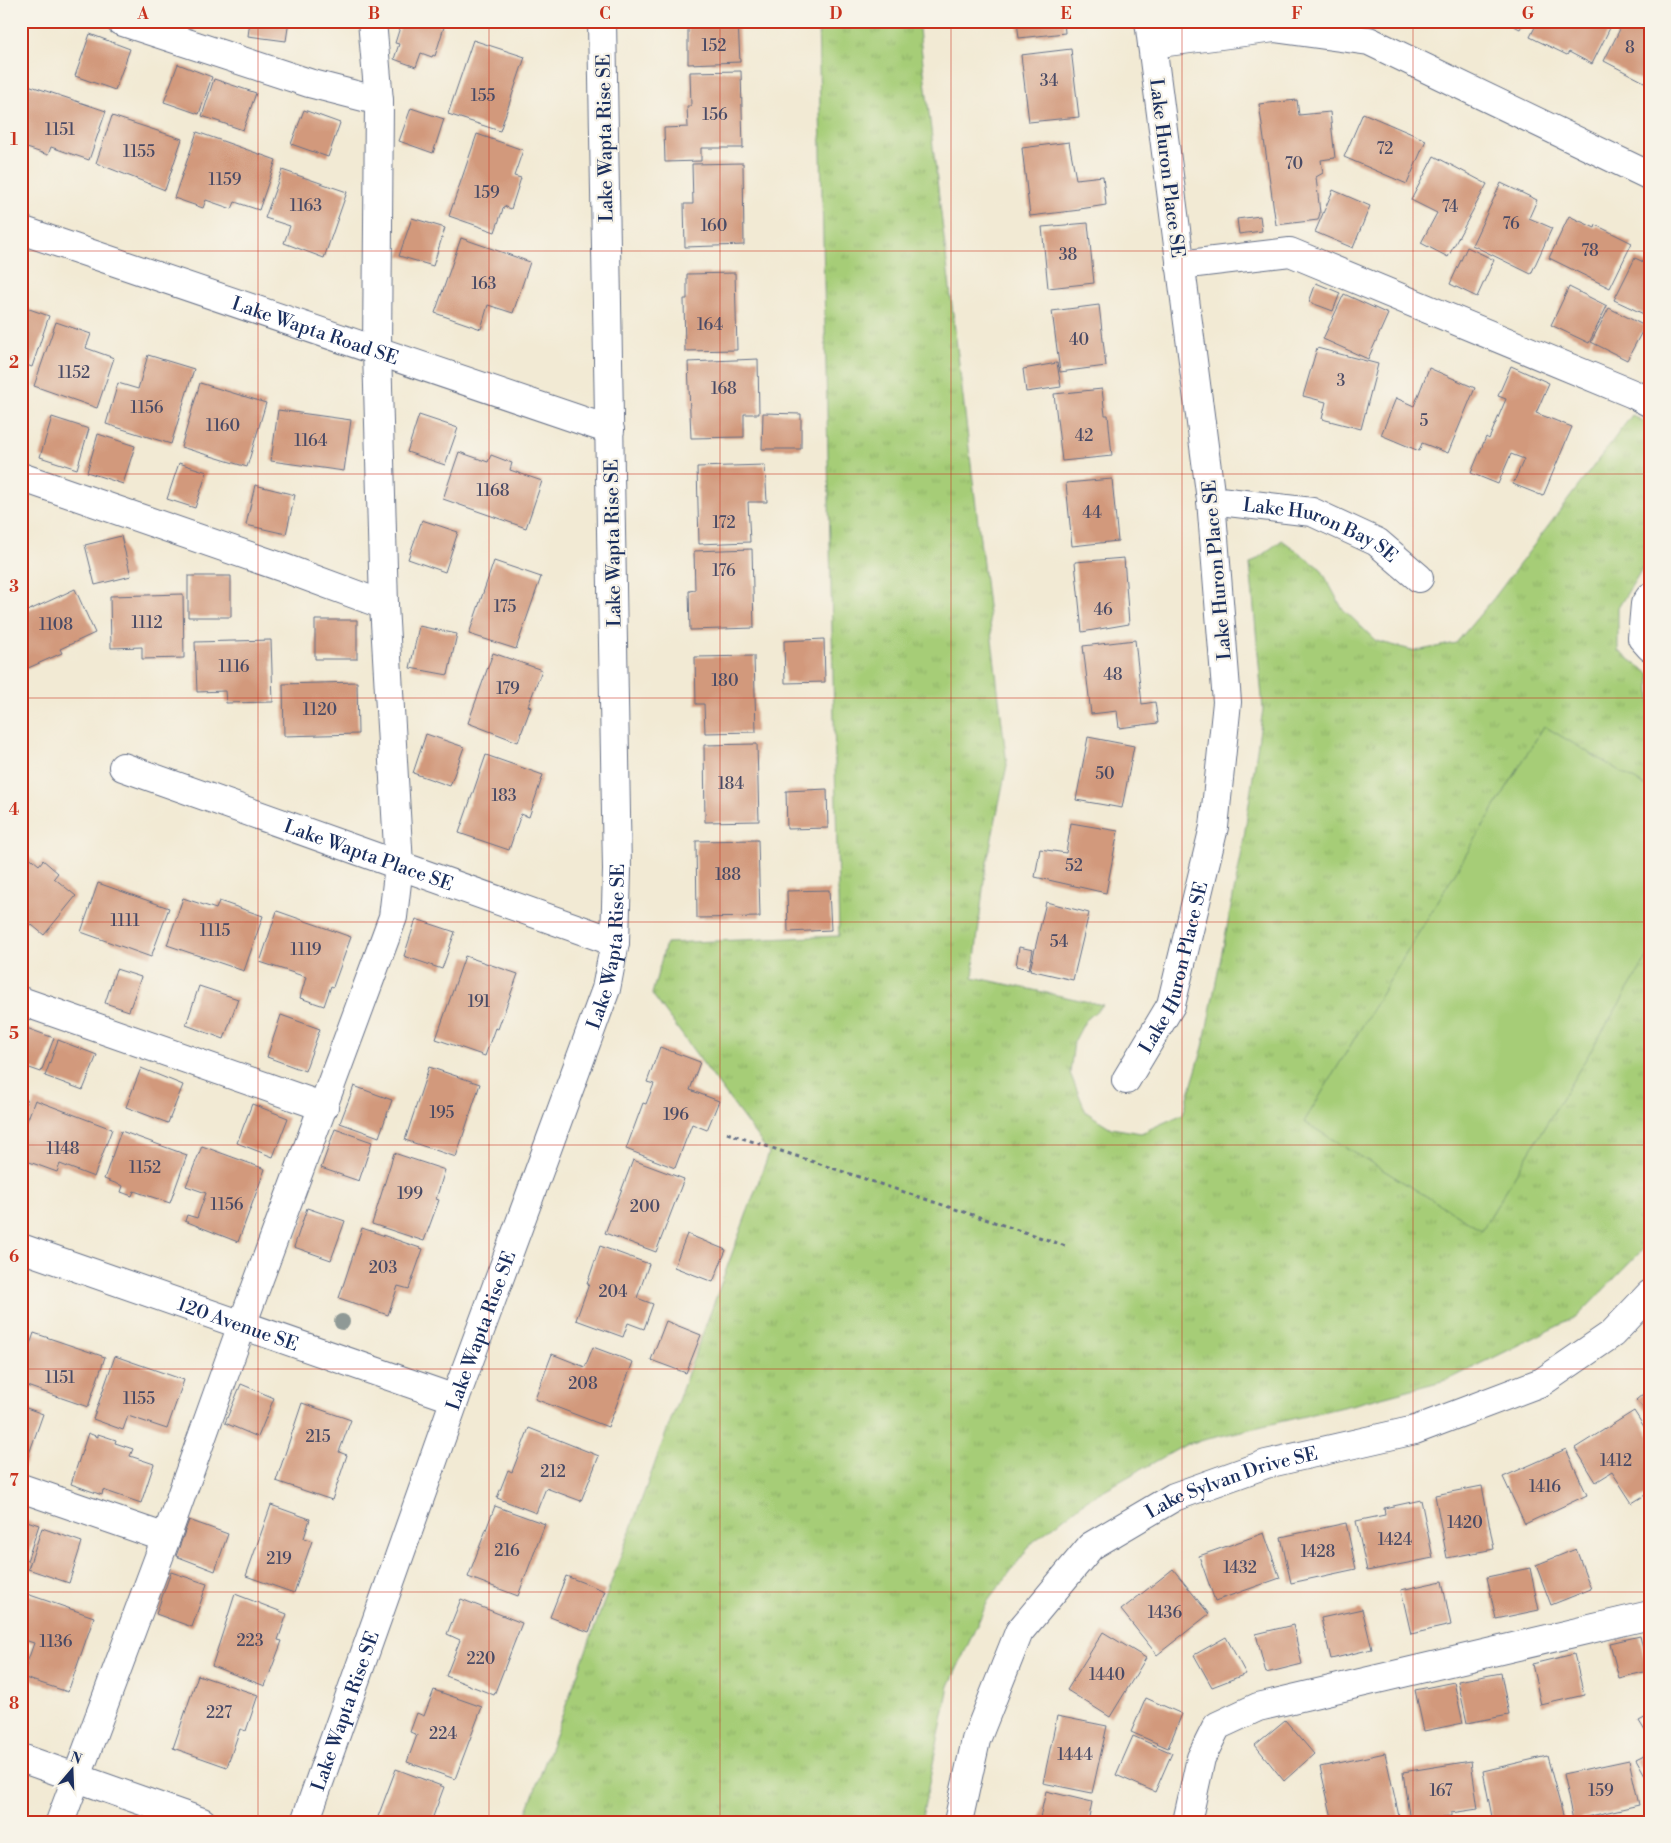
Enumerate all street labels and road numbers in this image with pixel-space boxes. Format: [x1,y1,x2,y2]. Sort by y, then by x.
street label: Lake Wapta Rise SE [592,54,618,222]
street label: Lake Huron Place SE [1144,77,1190,259]
street label: Lake Wapta Road SE [229,291,402,370]
street label: Lake Wapta Rise SE [600,459,626,627]
street label: Lake Huron Place SE [1197,479,1237,661]
street label: Lake Huron Bay SE [1241,493,1403,568]
street label: Lake Wapta Place SE [281,814,457,897]
street label: Lake Wapta Rise SE [581,863,630,1033]
street label: Lake Huron Place SE [1134,879,1213,1058]
street label: Lake Wapta Rise SE [441,1248,522,1414]
street label: 120 Avenue SE [174,1292,302,1357]
street label: Lake Sylvan Drive SE [1141,1442,1320,1524]
street label: Lake Wapta Rise SE [306,1628,385,1794]

